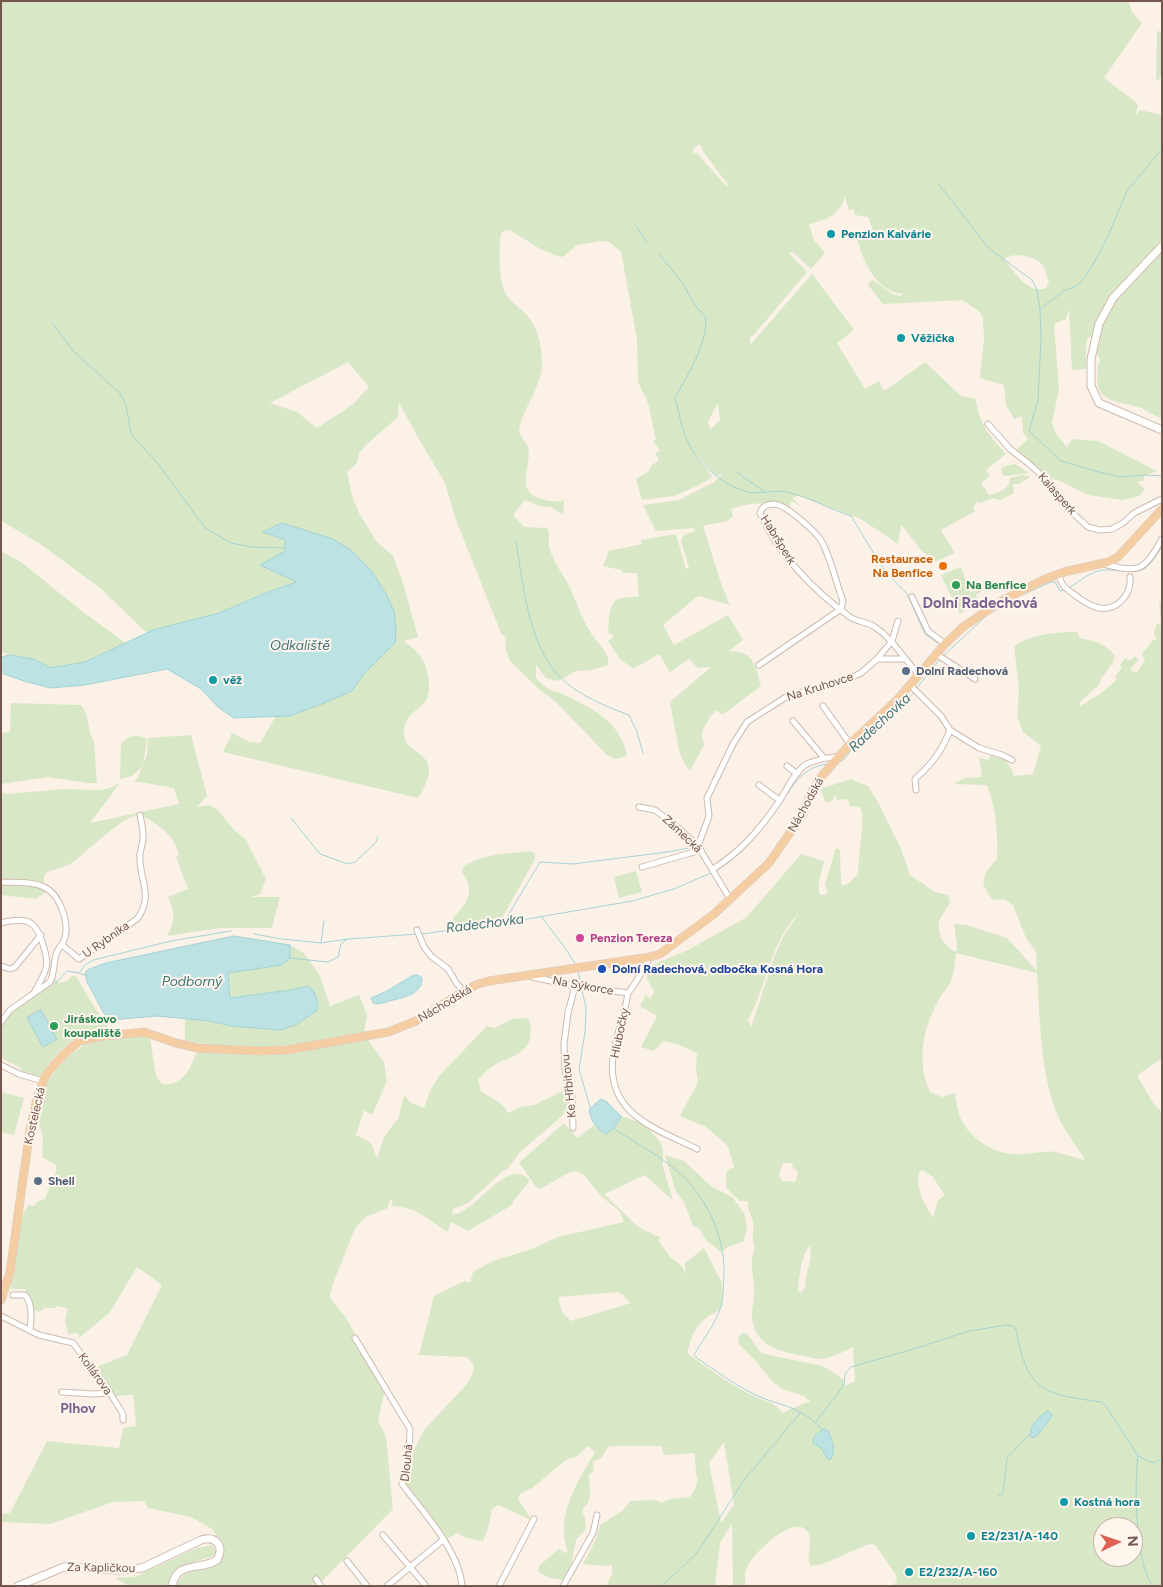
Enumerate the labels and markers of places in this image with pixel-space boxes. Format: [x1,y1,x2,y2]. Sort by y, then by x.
place label: Penzion Kalvárie [841,227,931,241]
marker: Penzion Kalvárie [825,228,837,240]
place label: Věžička [911,331,954,345]
marker: Věžička [895,332,907,344]
place label: Restaurace Na Benfice [871,552,933,580]
marker: Restaurace Na Benfice [937,560,949,572]
place label: Na Benfice [966,578,1026,592]
marker: Na Benfice [950,579,962,591]
place label: Dolní Radechová [916,664,1008,678]
marker: Dolní Radechová [900,665,912,677]
place label: věž [223,673,242,687]
marker: věž [207,674,219,686]
place label: Penzion Tereza [590,931,672,945]
marker: Penzion Tereza [574,932,586,944]
place label: Dolní Radechová, odbočka Kosná Hora [612,962,823,976]
marker: Dolní Radechová, odbočka Kosná Hora [596,963,608,975]
place label: Jiráskovo koupaliště [64,1012,121,1040]
marker: Jiráskovo koupaliště [48,1020,60,1032]
place label: Shell [48,1174,75,1188]
marker: Shell [32,1175,44,1187]
place label: Kostná hora [1074,1495,1140,1509]
marker: Kostná hora [1058,1496,1070,1508]
place label: E2/231/A-140 [981,1529,1058,1543]
marker: E2/231/A-140 [965,1530,977,1542]
place label: E2/232/A-160 [919,1565,997,1579]
marker: E2/232/A-160 [903,1566,915,1578]

